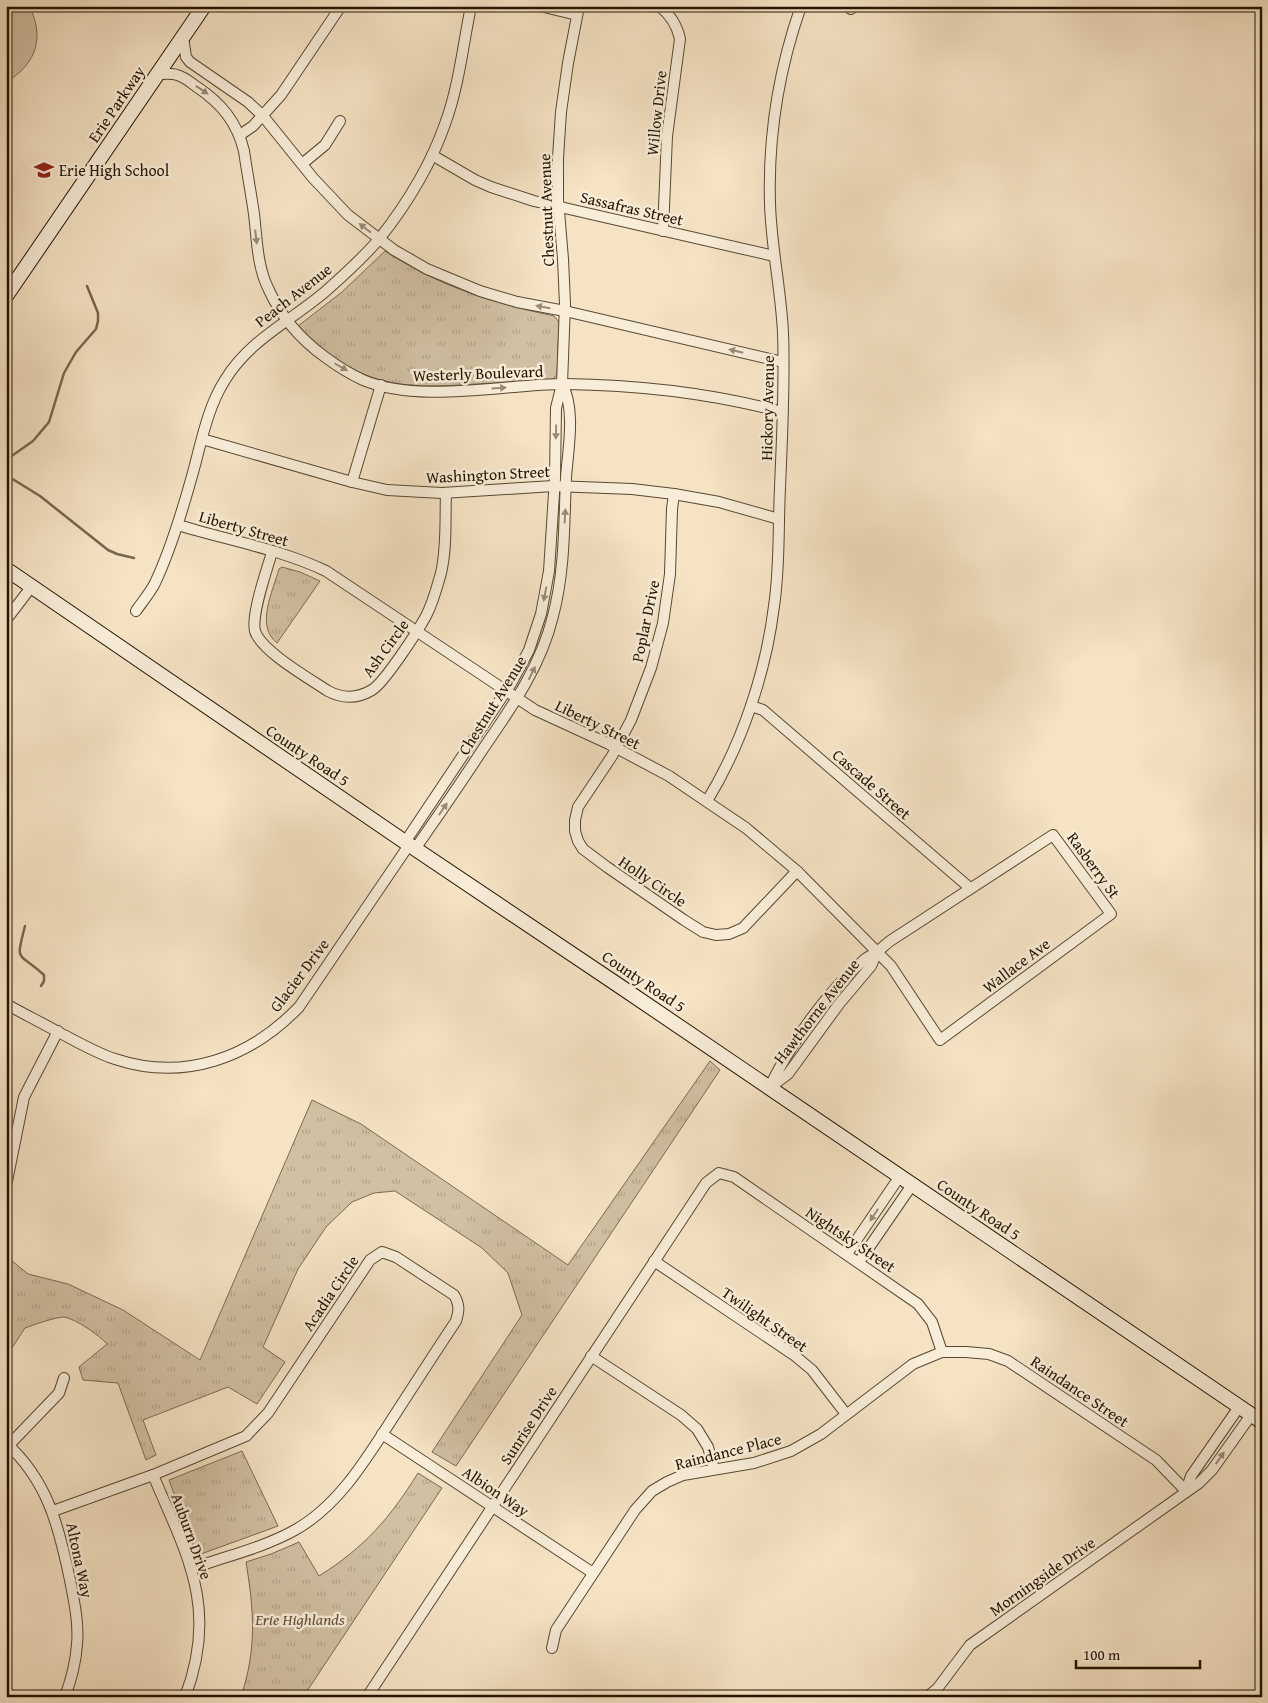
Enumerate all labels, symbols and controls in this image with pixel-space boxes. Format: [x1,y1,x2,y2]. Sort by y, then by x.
street label: Erie Parkway [82,61,150,147]
street label: Willow Drive [640,69,672,157]
one-way arrow [196,85,209,95]
street label: Chestnut Avenue [532,153,560,267]
place label: Erie High School [59,158,170,182]
school or university icon: Erie High School [33,159,55,181]
street label: Sassafras Street [578,184,686,232]
one-way arrow [359,222,372,233]
one-way arrow [253,229,261,245]
street label: Peach Avenue [249,257,337,333]
one-way arrow [535,302,551,310]
one-way arrow [728,347,743,355]
street label: Hickory Avenue [754,355,780,461]
street label: Westerly Boulevard [412,359,544,387]
one-way arrow [334,363,347,372]
one-way arrow [491,383,507,391]
one-way arrow [552,425,560,441]
street label: Washington Street [425,459,551,489]
street label: Liberty Street [196,504,292,552]
one-way arrow [561,507,569,523]
street label: Poplar Drive [625,578,665,664]
one-way arrow [541,587,549,603]
street label: Ash Circle [356,614,414,682]
street label: Chestnut Avenue [452,651,532,759]
one-way arrow [528,666,536,680]
street label: Liberty Street [551,693,645,755]
street label: County Road 5 [261,718,355,792]
street label: Cascade Street [827,743,917,825]
one-way arrow [438,802,448,816]
street label: Rasberry St [1062,827,1127,904]
street label: Holly Circle [614,849,692,913]
street label: Wallace Ave [977,932,1055,998]
street label: Glacier Drive [263,933,335,1017]
street label: County Road 5 [597,944,691,1018]
street label: Hawthorne Avenue [767,953,865,1069]
street label: County Road 5 [932,1172,1026,1246]
street label: Nightsky Street [801,1200,901,1278]
one-way arrow [869,1209,879,1222]
street label: Acadia Circle [296,1250,364,1336]
street label: Twilight Street [717,1280,813,1358]
street label: Raindance Street [1026,1349,1134,1433]
street label: Sunrise Drive [493,1381,563,1469]
street label: Raindance Place [672,1426,784,1476]
one-way arrow [1215,1451,1225,1465]
street label: Albion Way [458,1460,534,1522]
street label: Auburn Drive [165,1489,219,1583]
street label: Altona Way [60,1520,100,1600]
street label: Morningside Drive [984,1530,1100,1622]
park label: Erie Highlands [254,1607,345,1631]
scale bar [1076,1638,1199,1670]
text: 100 m [1083,1644,1121,1665]

